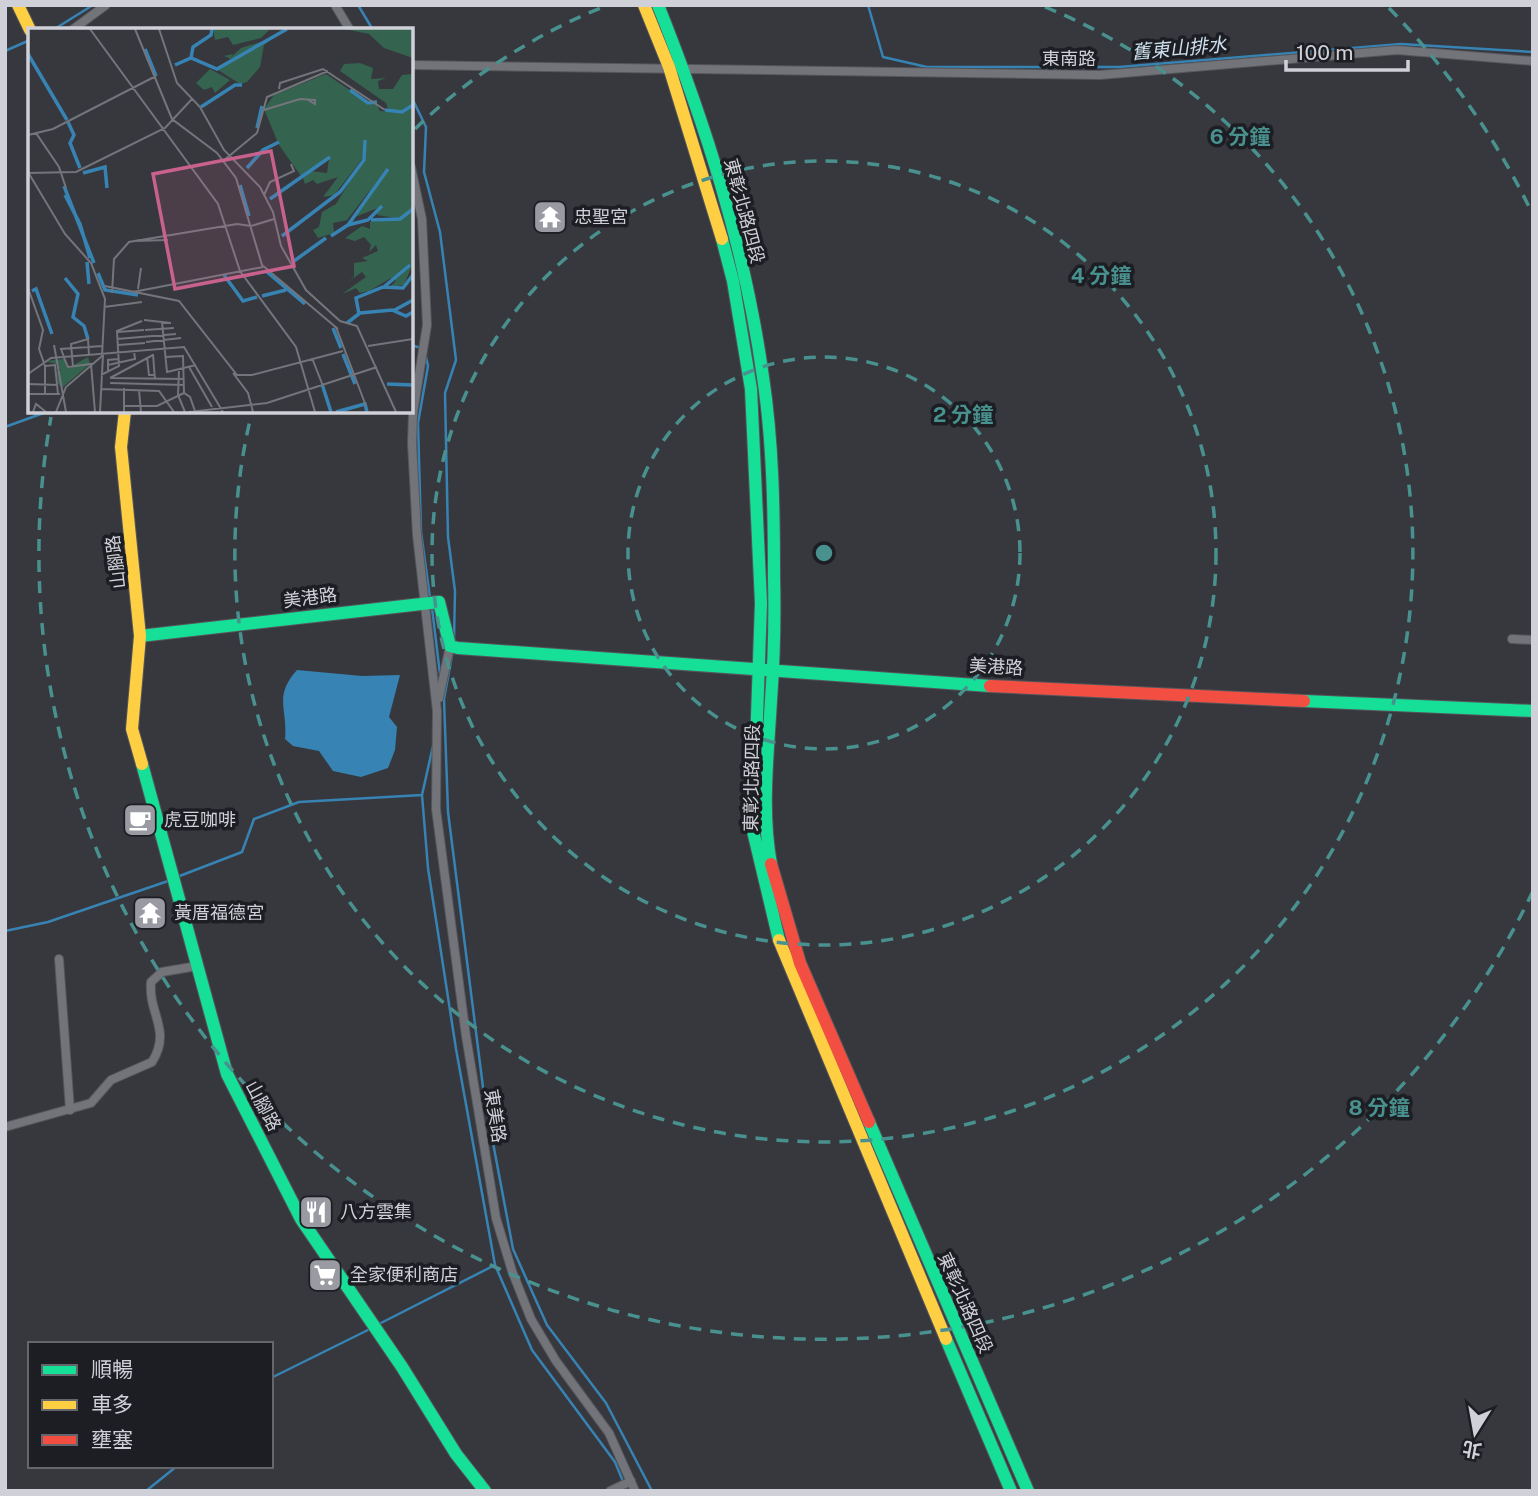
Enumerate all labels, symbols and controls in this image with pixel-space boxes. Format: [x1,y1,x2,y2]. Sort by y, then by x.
inset map [28,28,413,413]
scale bar [1286,28,1408,72]
water label: 舊東山排水 [1131,33,1228,63]
text: 100 m [1296,40,1353,65]
street label: 東南路 [1042,48,1096,69]
text: 6 分鐘 [1210,124,1270,149]
street label: 東彰北路四段 [720,156,769,266]
temple icon: 忠聖宮 [531,198,569,236]
place label: 忠聖宮 [574,206,628,227]
text: 4 分鐘 [1071,263,1131,288]
text: 2 分鐘 [933,402,993,427]
street label: 山腳路 [102,534,129,590]
centre of rings [812,541,836,565]
street label: 美港路 [282,584,338,611]
street label: 美港路 [969,655,1024,678]
street label: 東彰北路四段 [740,724,763,832]
cafe icon: 虎豆咖啡 [121,801,159,839]
place label: 虎豆咖啡 [164,809,236,830]
temple icon: 黃厝福德宮 [131,894,169,932]
place label: 黃厝福德宮 [174,902,264,923]
street label: 山腳路 [241,1077,285,1135]
street label: 東美路 [481,1088,510,1144]
text: 8 分鐘 [1349,1095,1409,1120]
restaurant icon: 八方雲集 [297,1193,335,1231]
place label: 八方雲集 [340,1201,412,1222]
street label: 東彰北路四段 [934,1249,997,1356]
supermarket icon: 全家便利商店 [306,1256,344,1294]
place label: 全家便利商店 [350,1264,458,1285]
legend [28,1342,273,1468]
text: 順暢 [91,1357,133,1382]
text: 車多 [91,1392,133,1417]
north arrow [1440,1398,1510,1468]
text: 壅塞 [91,1427,133,1452]
text: 北 [1460,1437,1483,1462]

